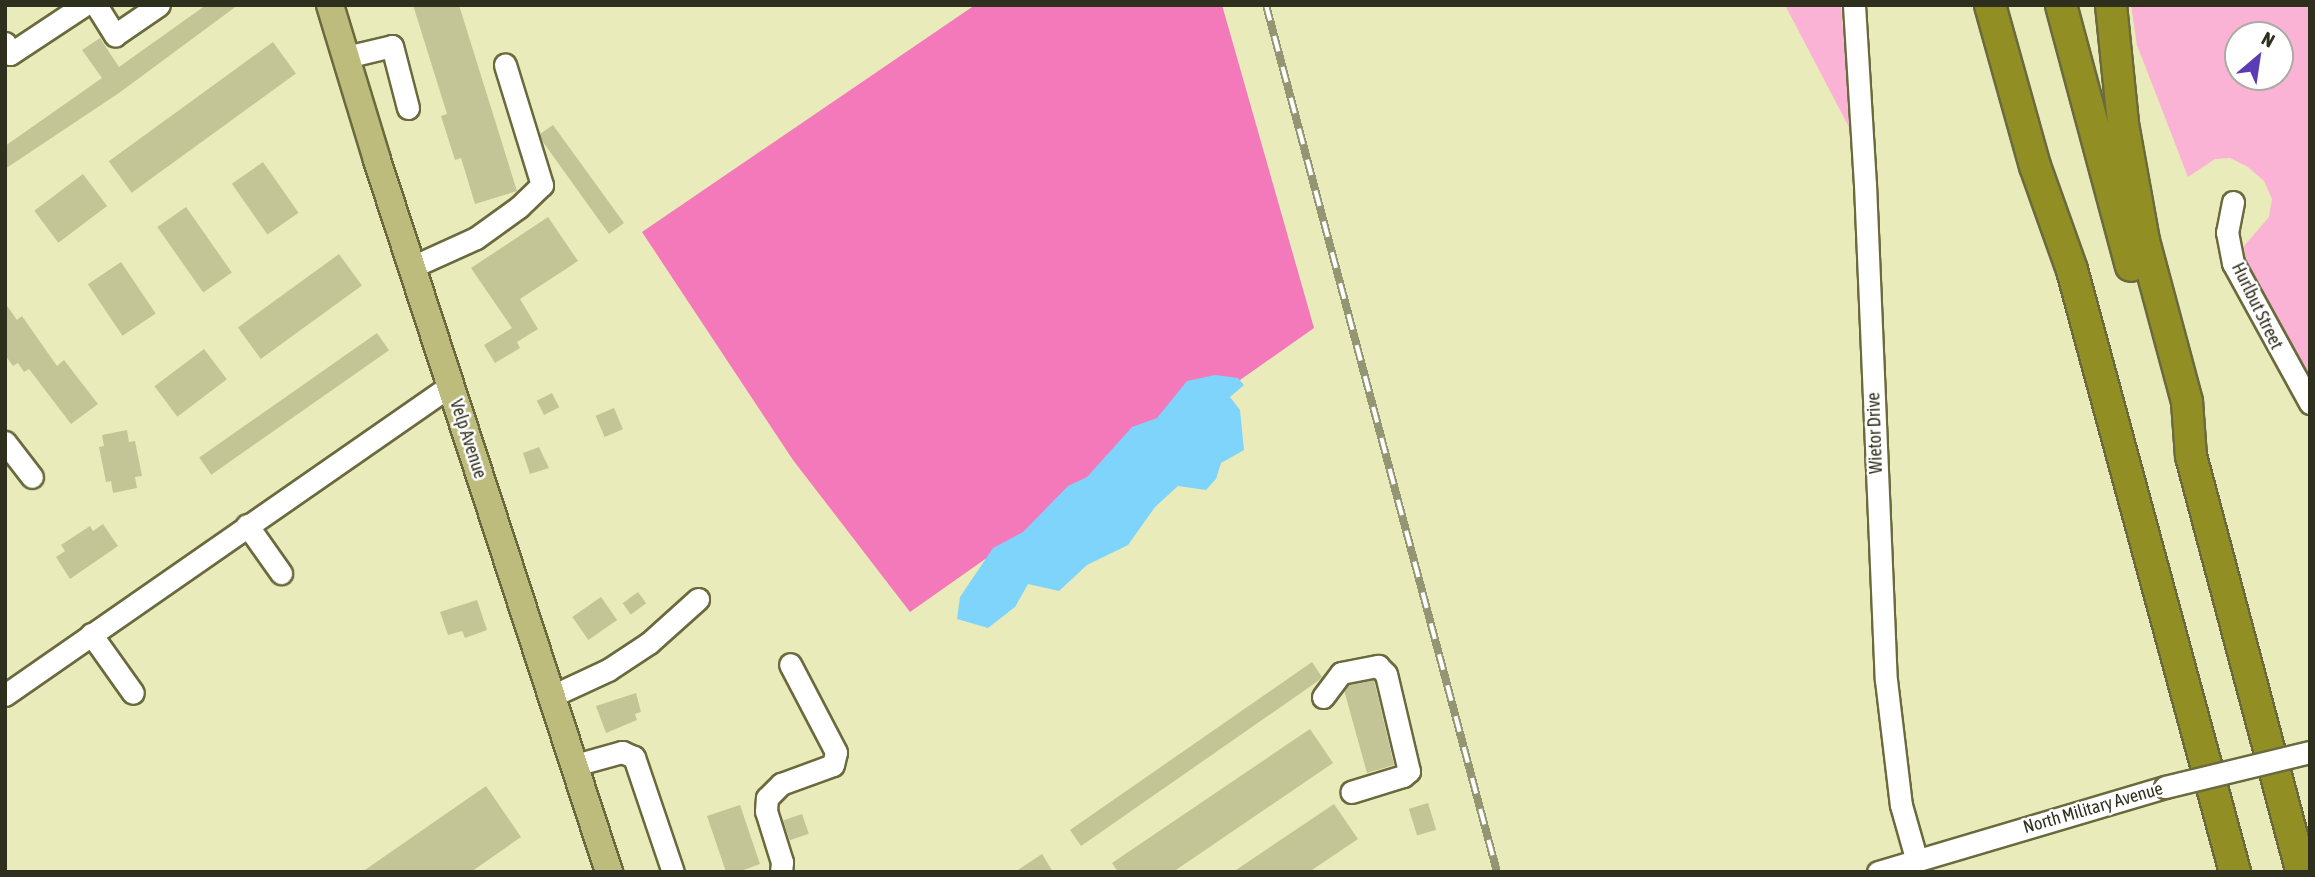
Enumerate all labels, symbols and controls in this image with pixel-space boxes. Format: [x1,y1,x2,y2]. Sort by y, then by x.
north arrow [2224,21,2294,91]
text: N [2258,27,2278,52]
street label: Hurlbut Street [2227,259,2287,353]
street label: Wietor Drive [1863,392,1887,474]
street label: Velp Avenue [445,397,491,481]
street label: North Military Avenue [2021,778,2165,838]

